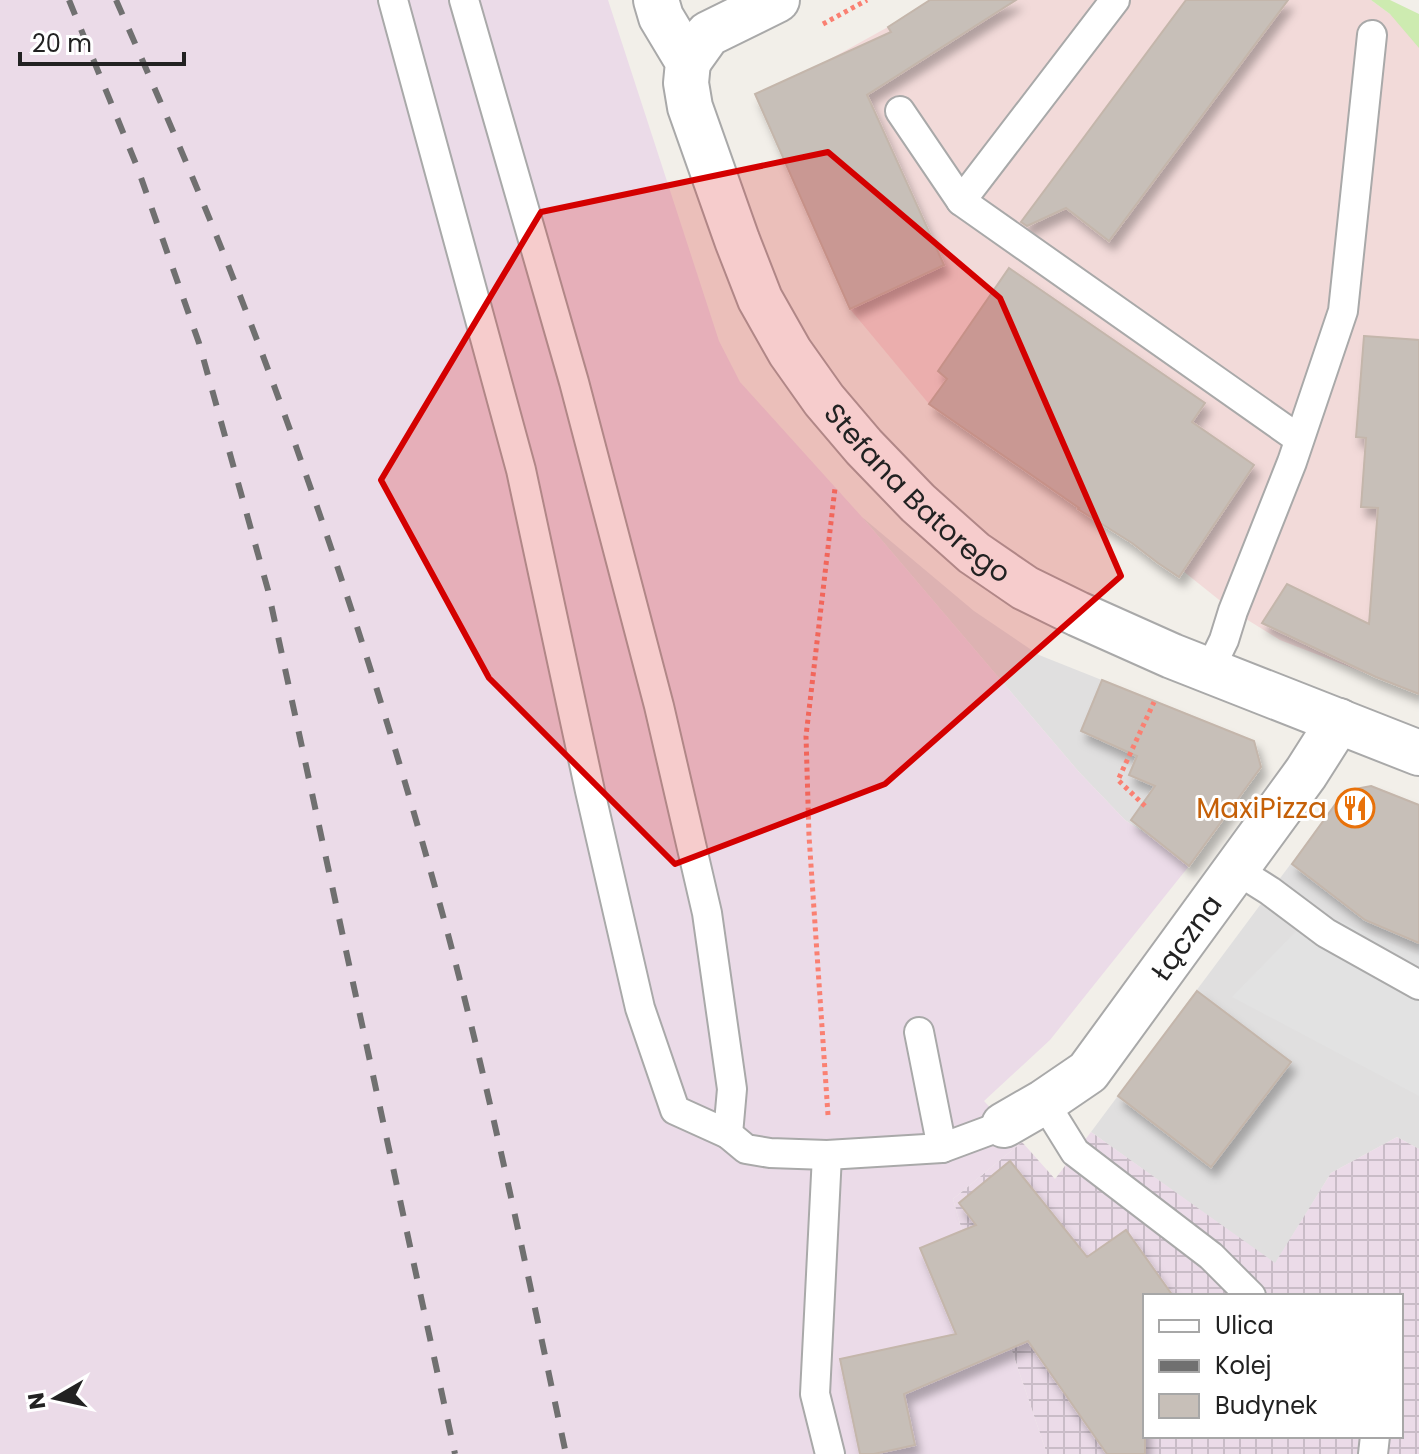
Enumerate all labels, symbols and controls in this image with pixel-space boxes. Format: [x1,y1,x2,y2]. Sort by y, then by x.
scale bar [20,16,184,66]
text: 20 m [32,27,92,60]
street label: Stefana Batorego [815,395,1018,592]
restaurant icon: MaxiPizza [1334,787,1376,829]
place label: MaxiPizza [1196,789,1327,828]
street label: Łączna [1142,886,1231,988]
legend [1143,1294,1403,1438]
text: Ulica [1215,1309,1274,1342]
text: Kolej [1215,1349,1271,1382]
north arrow [16,1358,96,1438]
text: Budynek [1215,1389,1318,1422]
text: N [20,1390,53,1412]

